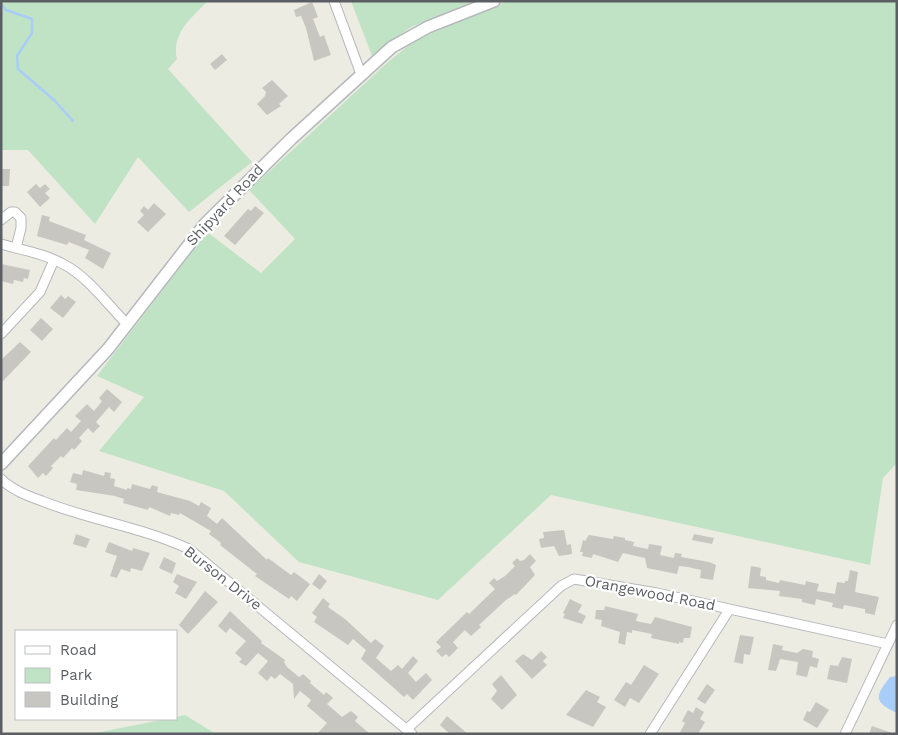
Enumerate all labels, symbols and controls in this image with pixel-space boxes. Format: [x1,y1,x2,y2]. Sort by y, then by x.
street label: Shipyard Road [183,160,267,250]
street label: Burson Drive [181,542,265,614]
street label: Orangewood Road [583,572,717,614]
legend [15,630,178,720]
text: Road [60,641,97,659]
text: Park [60,666,93,684]
text: Building [60,691,118,709]

